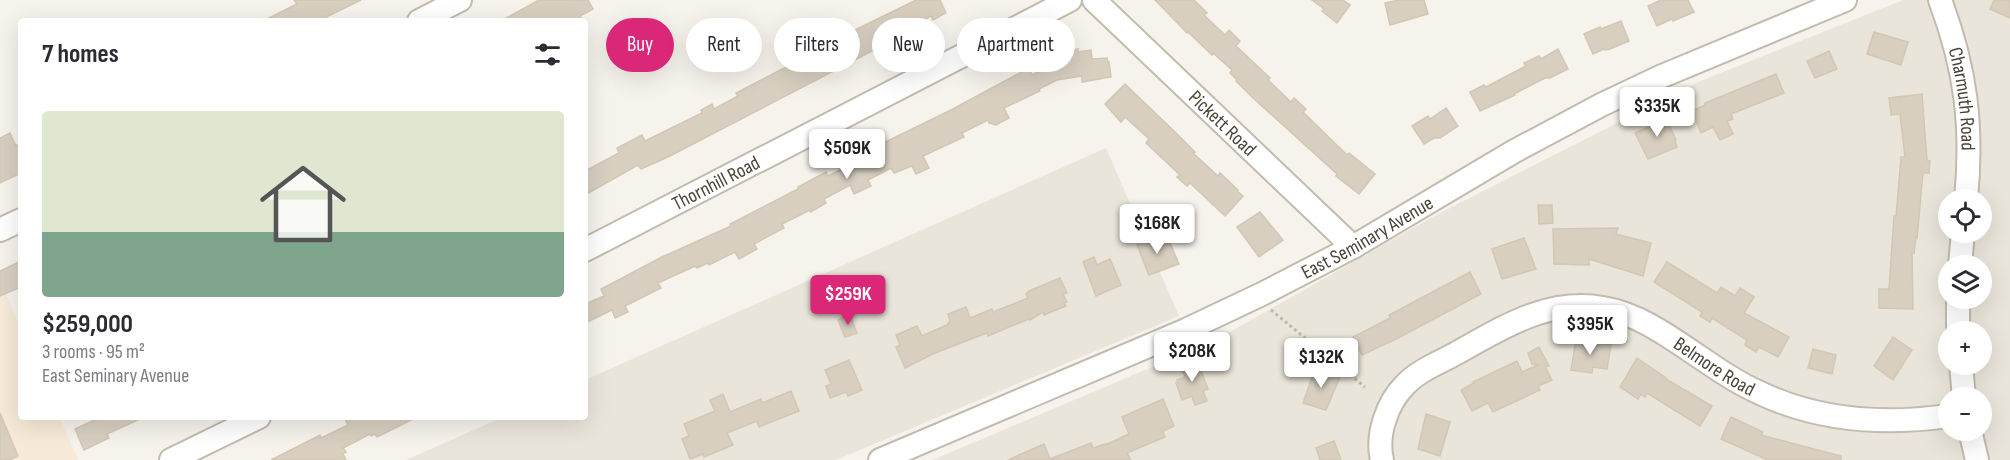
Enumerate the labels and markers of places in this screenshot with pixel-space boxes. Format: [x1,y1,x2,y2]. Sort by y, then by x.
pin: $335K [1615,87,1699,138]
pin: $509K [805,129,889,180]
pin: $168K [1115,204,1199,255]
pin: $259K [806,275,890,326]
pin: $395K [1548,305,1632,356]
pin: $208K [1150,332,1234,383]
pin: $132K [1279,338,1363,389]

